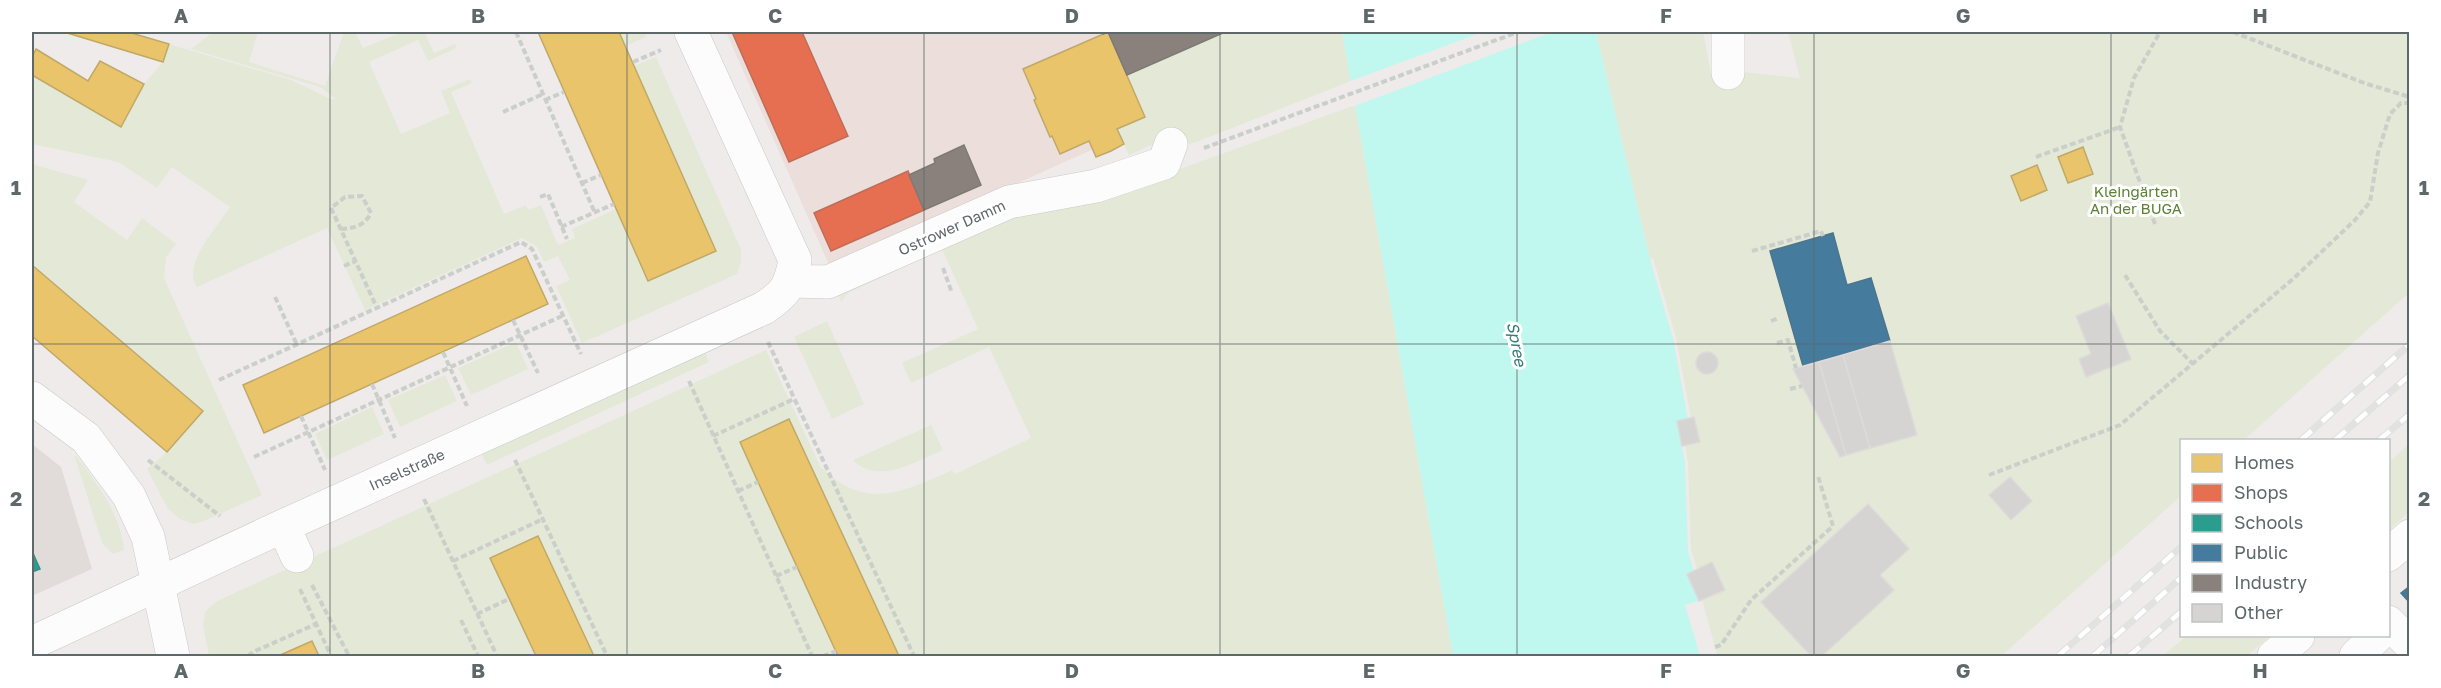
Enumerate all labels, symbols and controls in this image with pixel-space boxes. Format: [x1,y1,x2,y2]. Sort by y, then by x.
text: A [174,3,188,27]
text: B [471,3,485,27]
text: C [768,3,782,27]
text: D [1065,3,1079,27]
text: E [1363,3,1375,27]
text: F [1660,3,1672,27]
text: G [1956,3,1970,27]
text: H [2252,3,2268,27]
text: 1 [11,175,21,199]
text: 1 [2419,175,2429,199]
park label: Kleingärten An der BUGA [2090,182,2182,217]
street label: Ostrower Damm [895,195,1008,259]
water label: Spree [1503,320,1531,370]
legend [2180,439,2390,637]
street label: Inselstraße [366,444,447,494]
text: Homes [2234,451,2294,473]
text: Shops [2234,481,2288,503]
text: 2 [10,486,22,510]
text: 2 [2418,486,2430,510]
text: Schools [2234,511,2303,533]
text: Public [2234,541,2288,563]
text: Industry [2234,571,2307,593]
text: Other [2234,601,2283,623]
text: A [174,658,188,682]
text: B [471,658,485,682]
text: C [768,658,782,682]
text: D [1065,658,1079,682]
text: E [1363,658,1375,682]
text: F [1660,658,1672,682]
text: G [1956,658,1970,682]
text: H [2252,658,2268,682]

